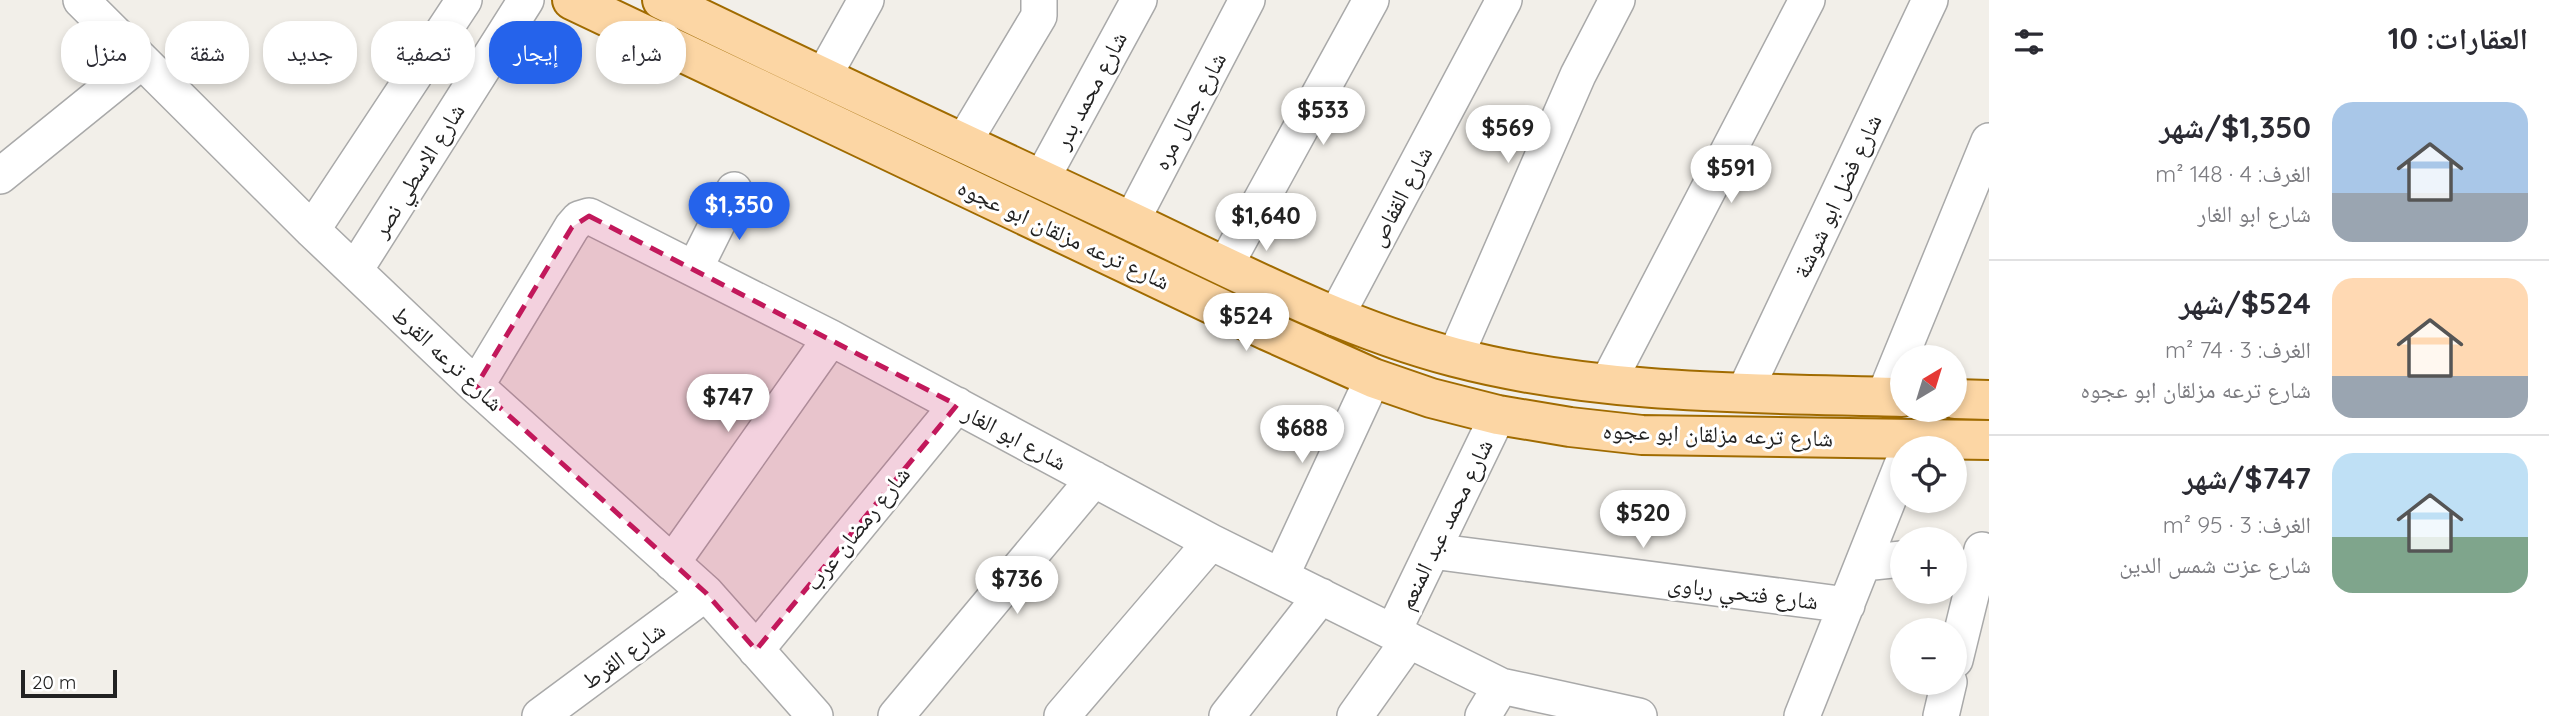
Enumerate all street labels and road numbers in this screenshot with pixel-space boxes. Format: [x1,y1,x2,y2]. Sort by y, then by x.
street label: شارع محمد بدر [1047,26,1134,155]
street label: شارع جمال مره [1146,47,1233,175]
street label: شارع الاسطي نصر [365,98,475,246]
street label: شارع فضل ابو شوشة [1786,109,1889,283]
street label: شارع القفاص [1362,141,1439,251]
street label: شارع ترعه مزلقان ابو عجوه [953,172,1175,297]
street label: شارع ترعه القرط [386,299,510,418]
street label: شارع ابو الغار [957,397,1072,477]
street label: شارع ترعه مزلقان ابو عجوه [1602,415,1834,454]
street label: شارع محمد عبد المنعم [1391,434,1501,615]
street label: شارع رمضان عرب [798,460,917,597]
street label: شارع فتحي رباوى [1666,568,1820,620]
street label: شارع القرط [576,615,671,696]

